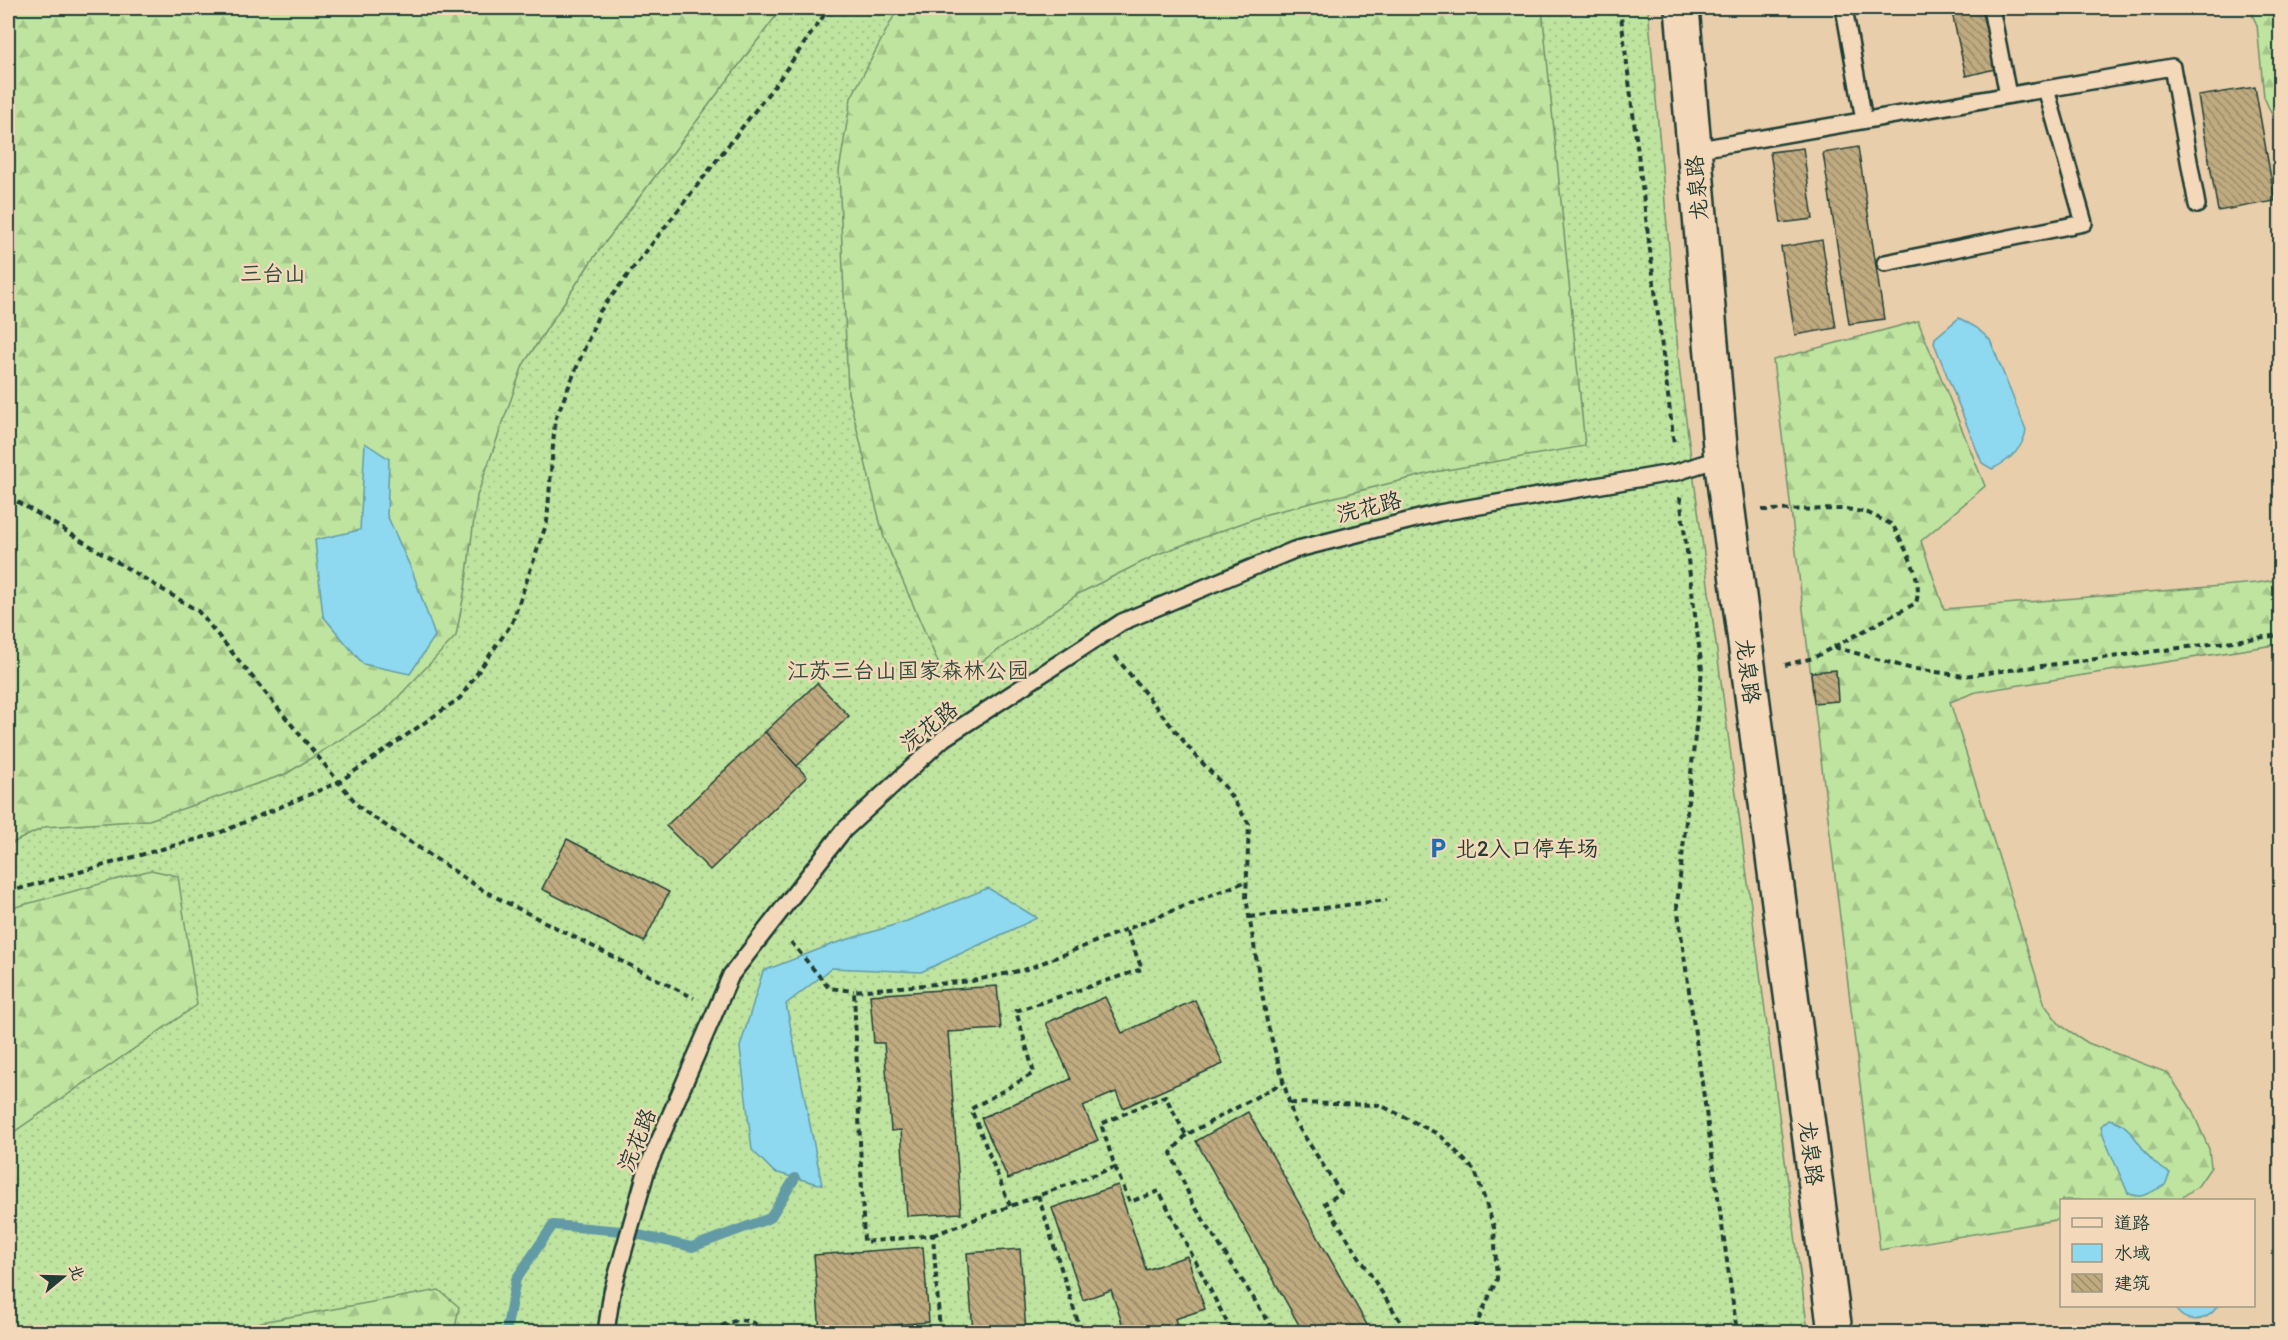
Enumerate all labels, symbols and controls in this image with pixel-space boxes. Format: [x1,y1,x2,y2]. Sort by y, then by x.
street label: 龙泉路 [1681,154,1713,222]
park label: 三台山 [240,260,306,287]
street label: 浣花路 [1334,486,1404,528]
street label: 龙泉路 [1731,637,1765,705]
park label: 江苏三台山国家森林公园 [787,657,1029,684]
street label: 浣花路 [895,695,963,757]
place label: 北2入口停车场 [1455,835,1599,862]
parking icon: 北2入口停车场 [1426,836,1450,860]
street label: 浣花路 [612,1104,662,1176]
street label: 龙泉路 [1794,1119,1828,1187]
legend [2060,1199,2255,1307]
text: 道路 [2114,1212,2150,1234]
text: 水域 [2114,1242,2150,1264]
north arrow [33,1247,93,1307]
text: 北 [65,1262,88,1283]
text: 建筑 [2114,1272,2150,1294]

